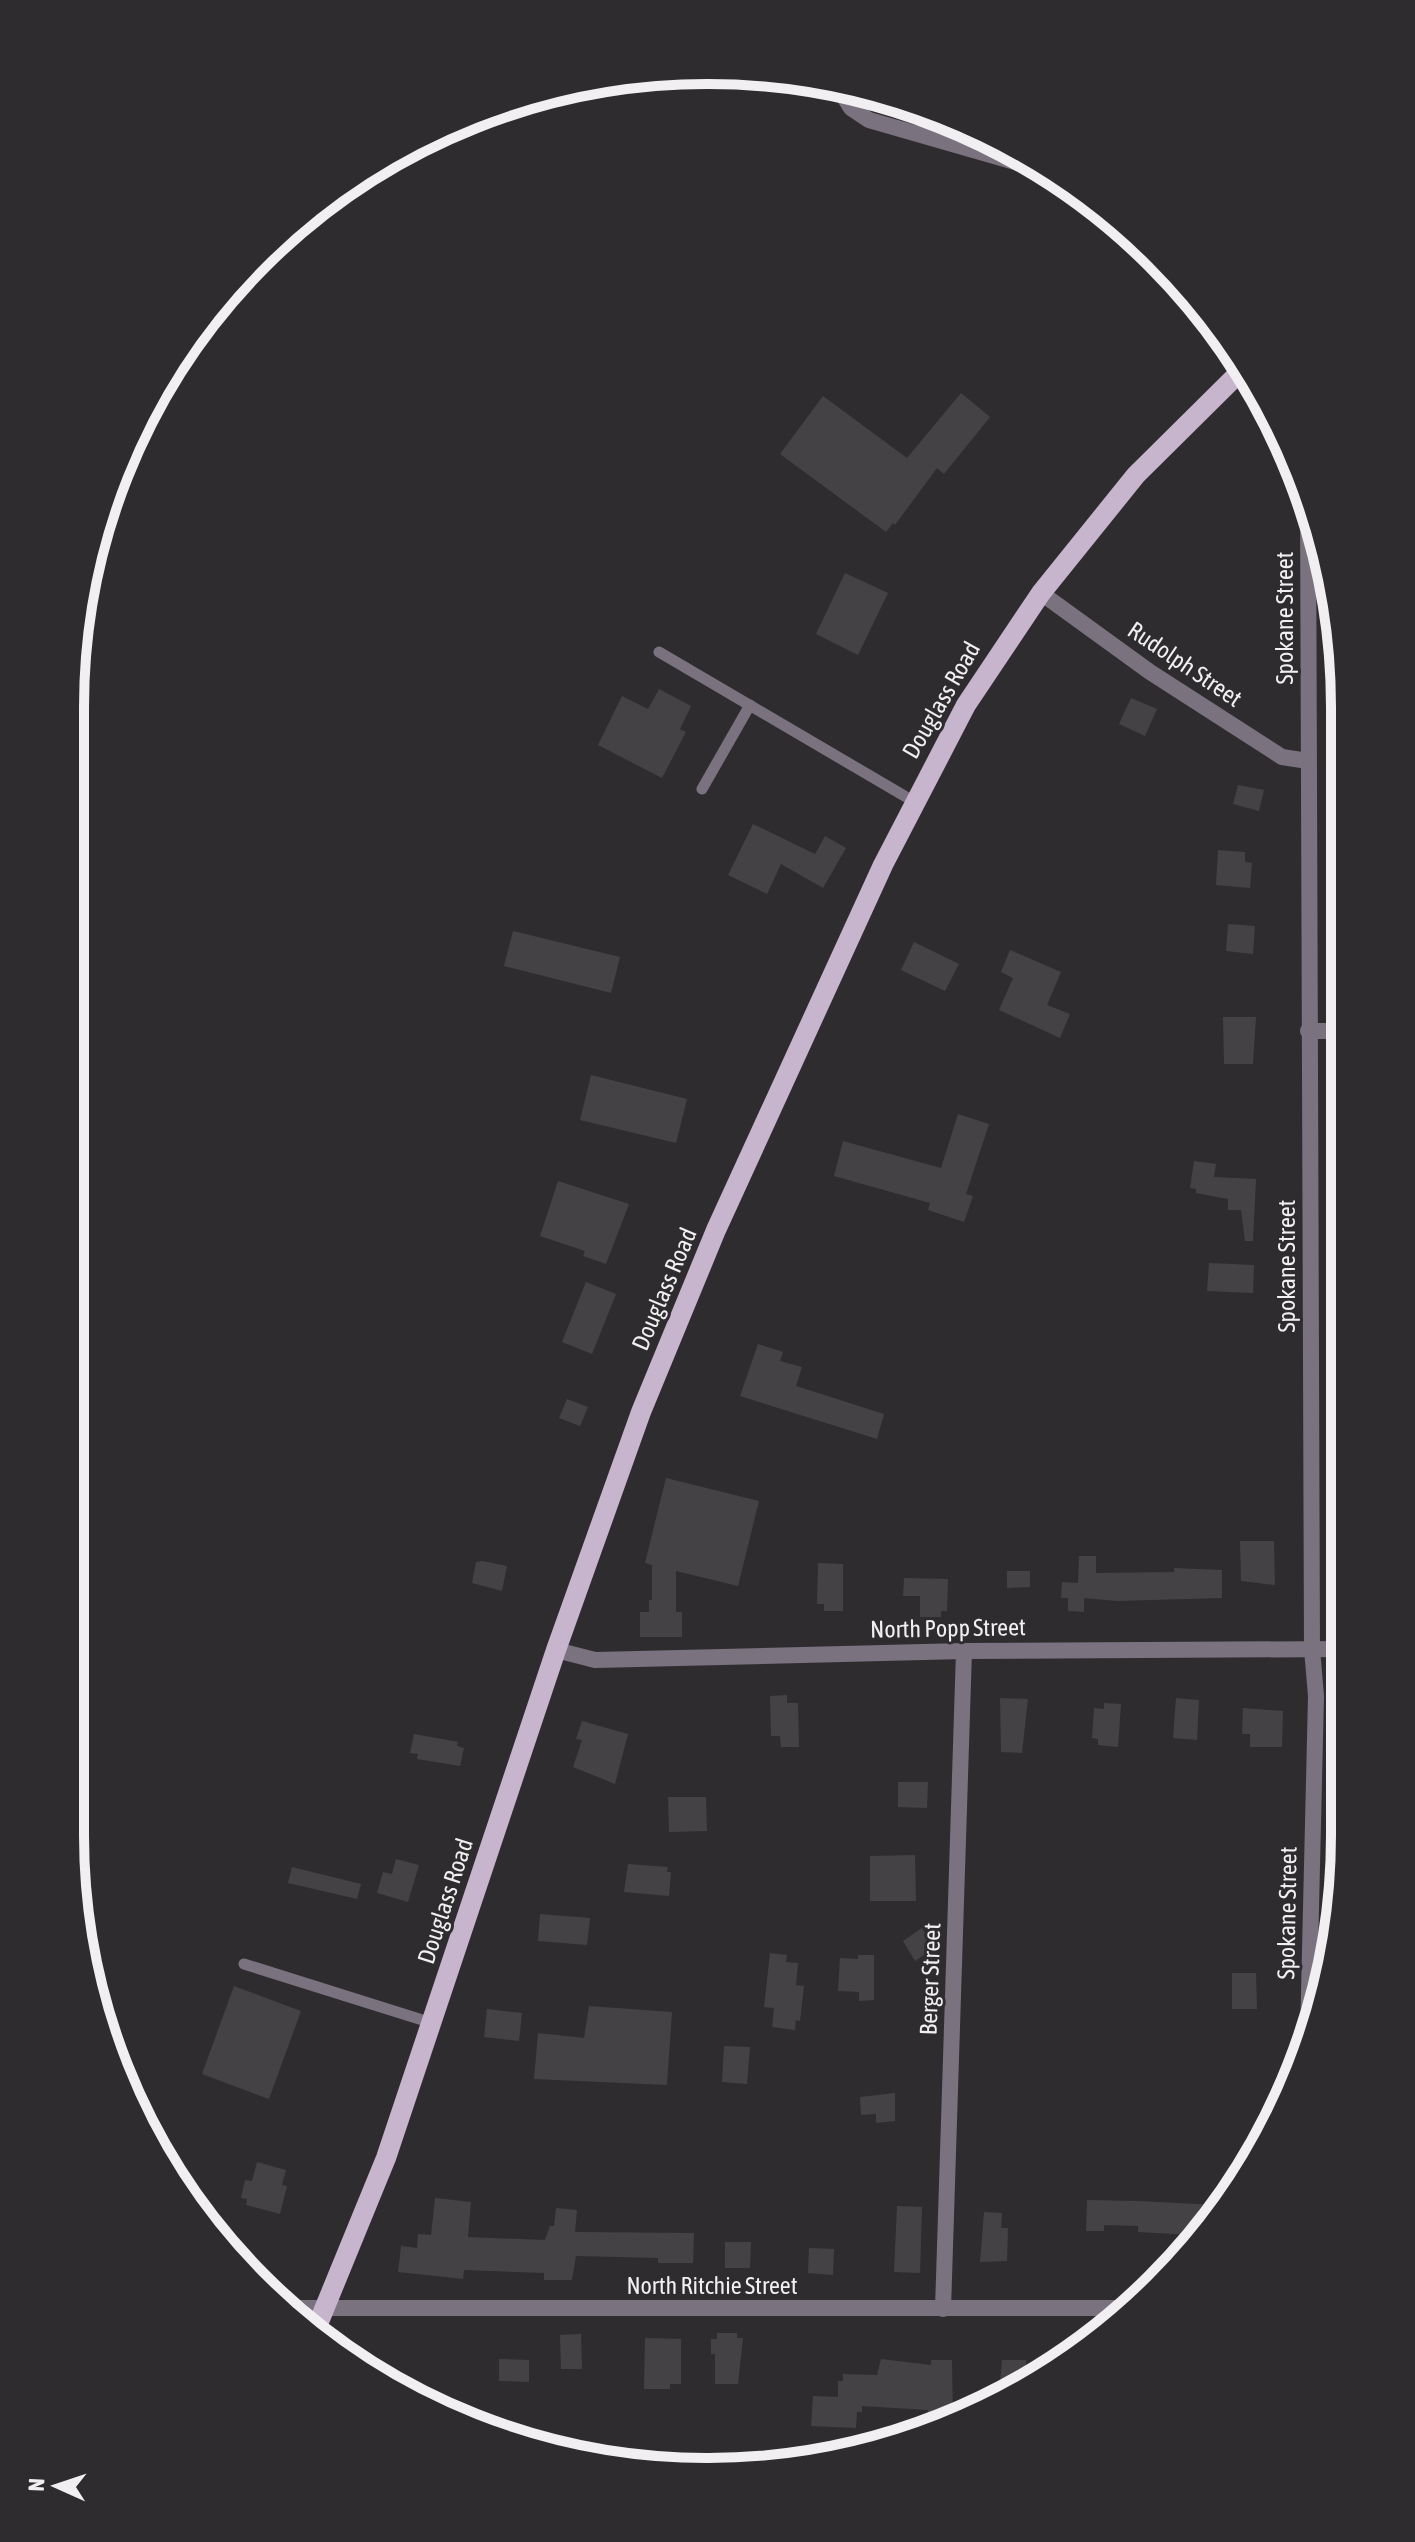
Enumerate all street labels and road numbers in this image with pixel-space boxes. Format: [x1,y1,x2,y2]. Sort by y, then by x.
street label: Spokane Street [1271,551,1298,684]
street label: Rudolph Street [1123,616,1247,712]
street label: Douglass Road [897,637,985,763]
street label: Spokane Street [1273,1199,1300,1332]
street label: Douglass Road [626,1224,702,1354]
street label: North Popp Street [870,1613,1026,1643]
street label: Douglass Road [412,1835,478,1967]
street label: Spokane Street [1272,1846,1302,1980]
street label: Berger Street [915,1922,945,2036]
street label: North Ritchie Street [626,2272,798,2299]

